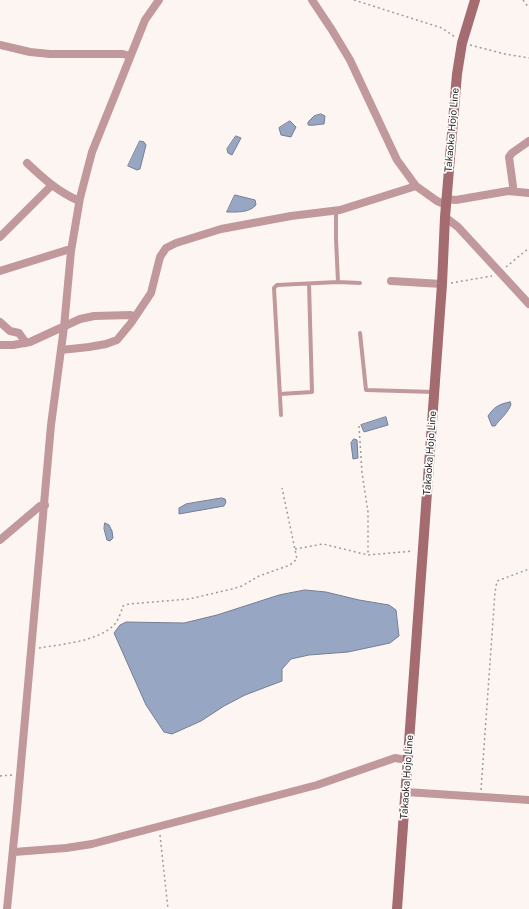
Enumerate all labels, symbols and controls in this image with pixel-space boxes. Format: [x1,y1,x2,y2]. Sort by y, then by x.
street label: Takaoka Hojo Line [442,87,462,173]
street label: Takaoka Hojo Line [421,410,439,496]
street label: Takaoka Hojo Line [398,734,416,820]

